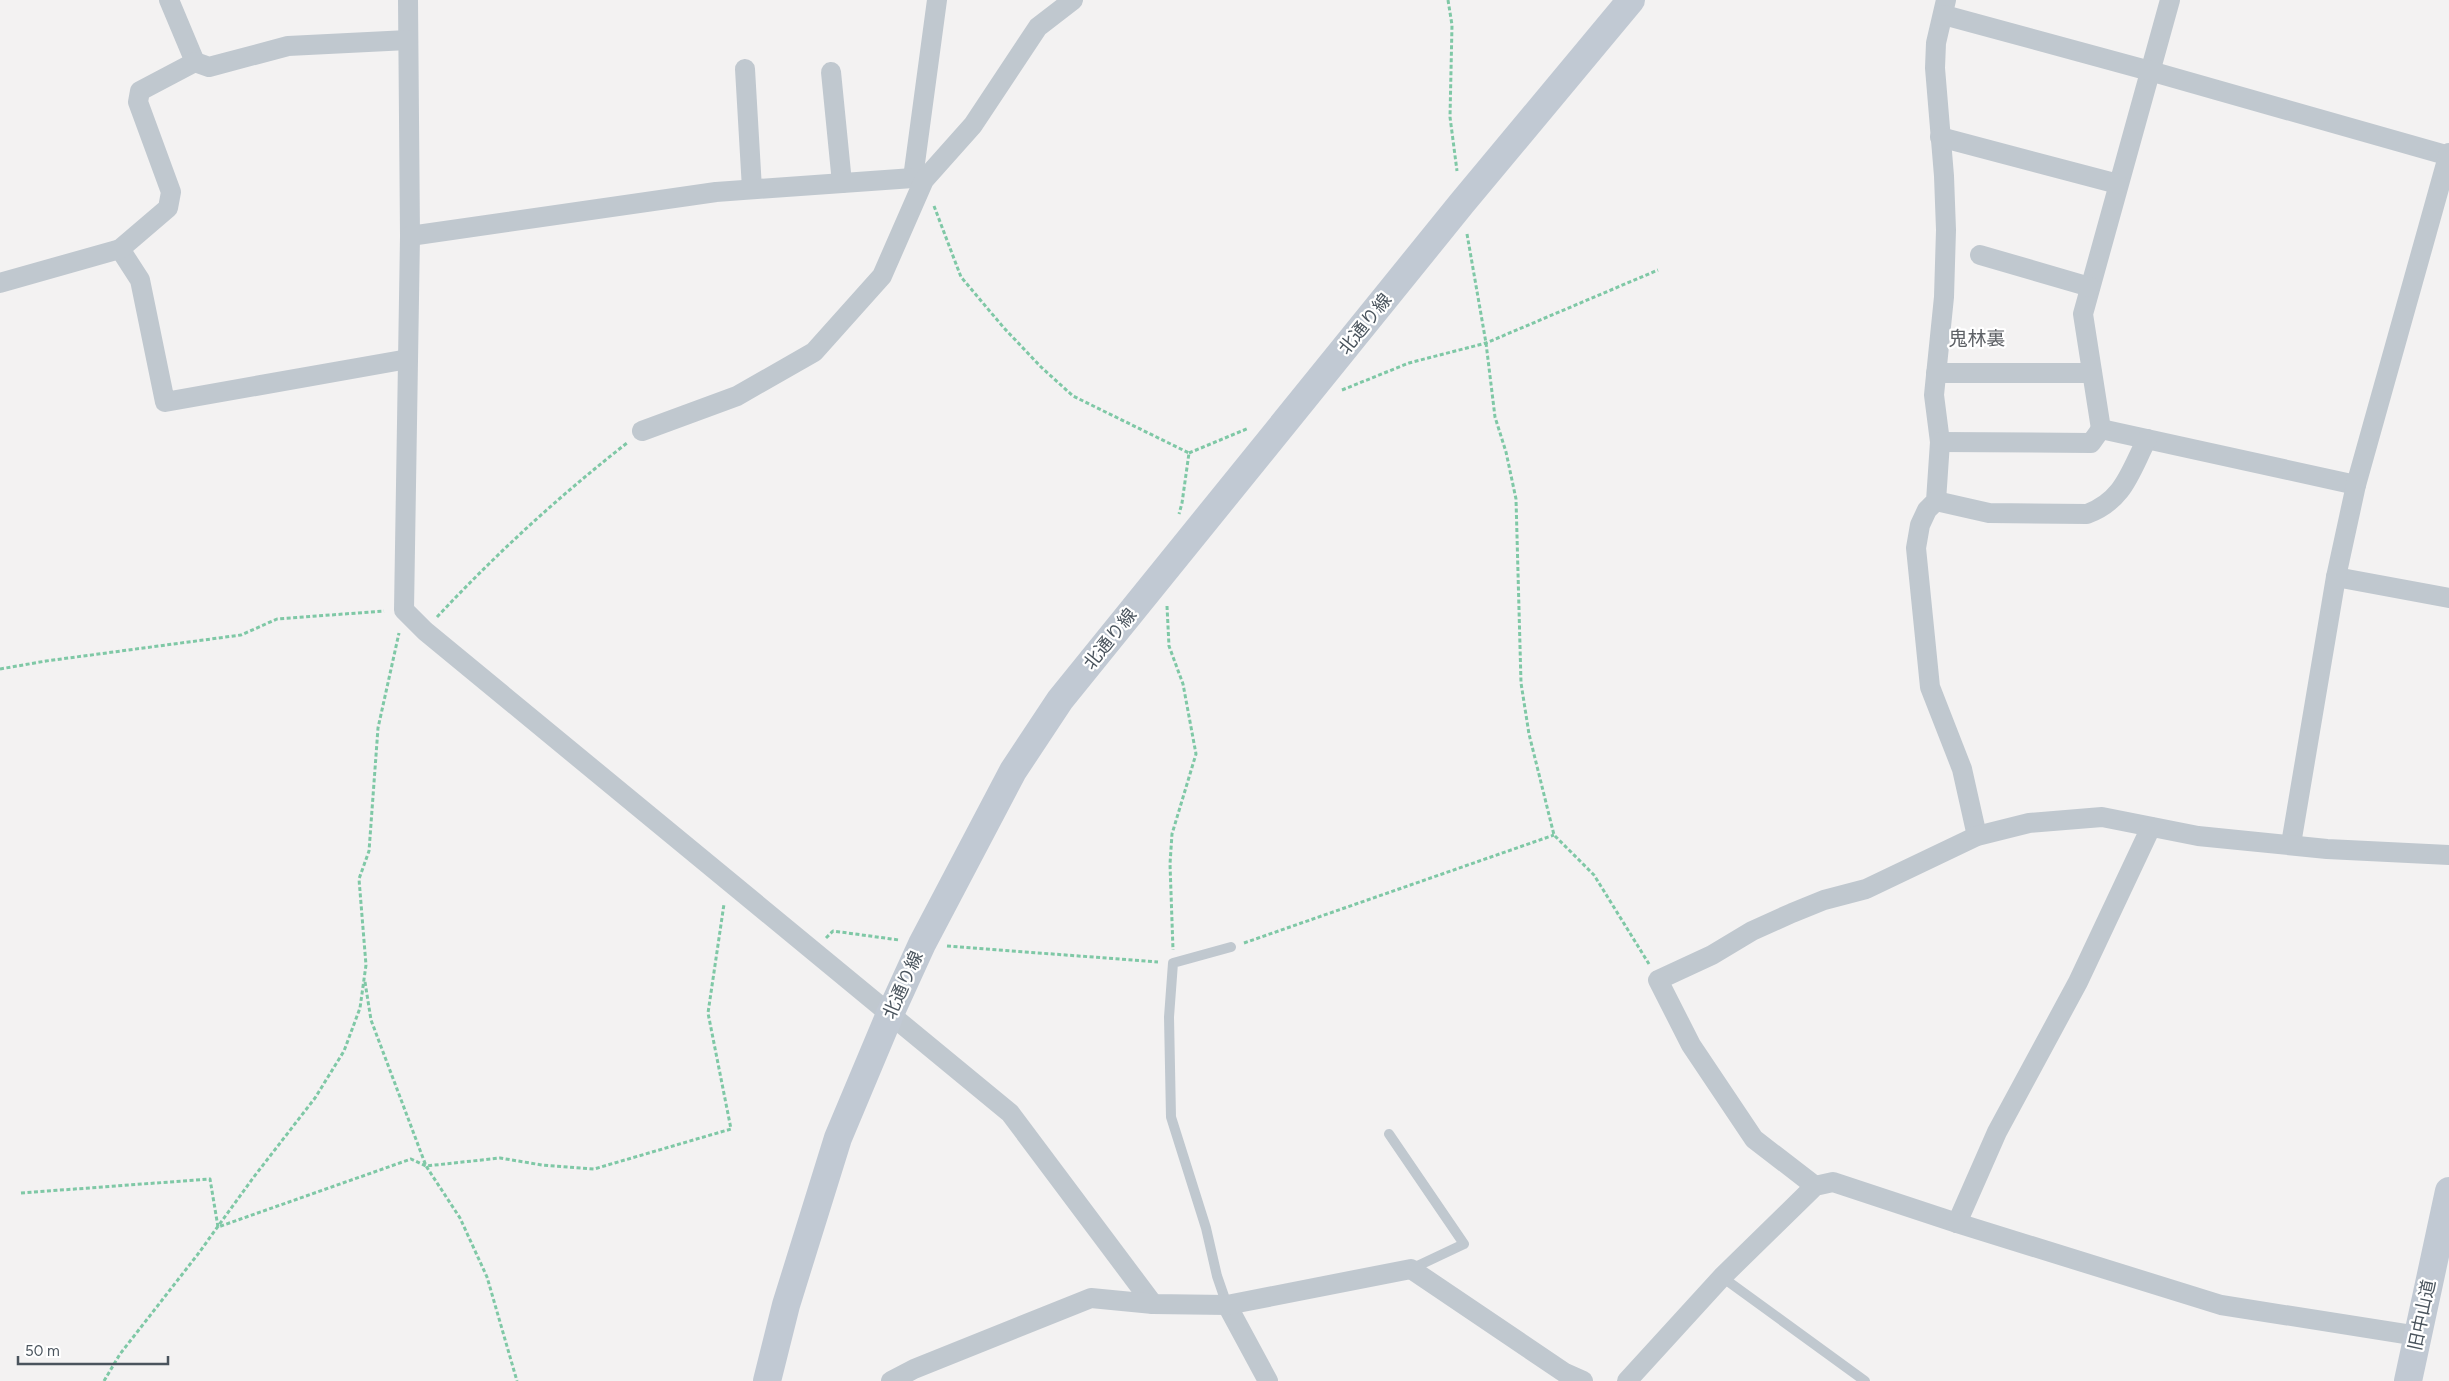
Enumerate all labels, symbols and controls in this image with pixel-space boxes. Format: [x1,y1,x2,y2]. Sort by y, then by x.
street label: 北通り線 [1334,289,1396,359]
district label: 鬼林裏 [1948,327,2006,350]
street label: 北通り線 [1079,604,1141,674]
street label: 北通り線 [878,948,928,1022]
street label: 旧中山道 [2404,1277,2440,1353]
scale bar [18,1334,168,1366]
text: 50 m [25,1342,60,1360]

